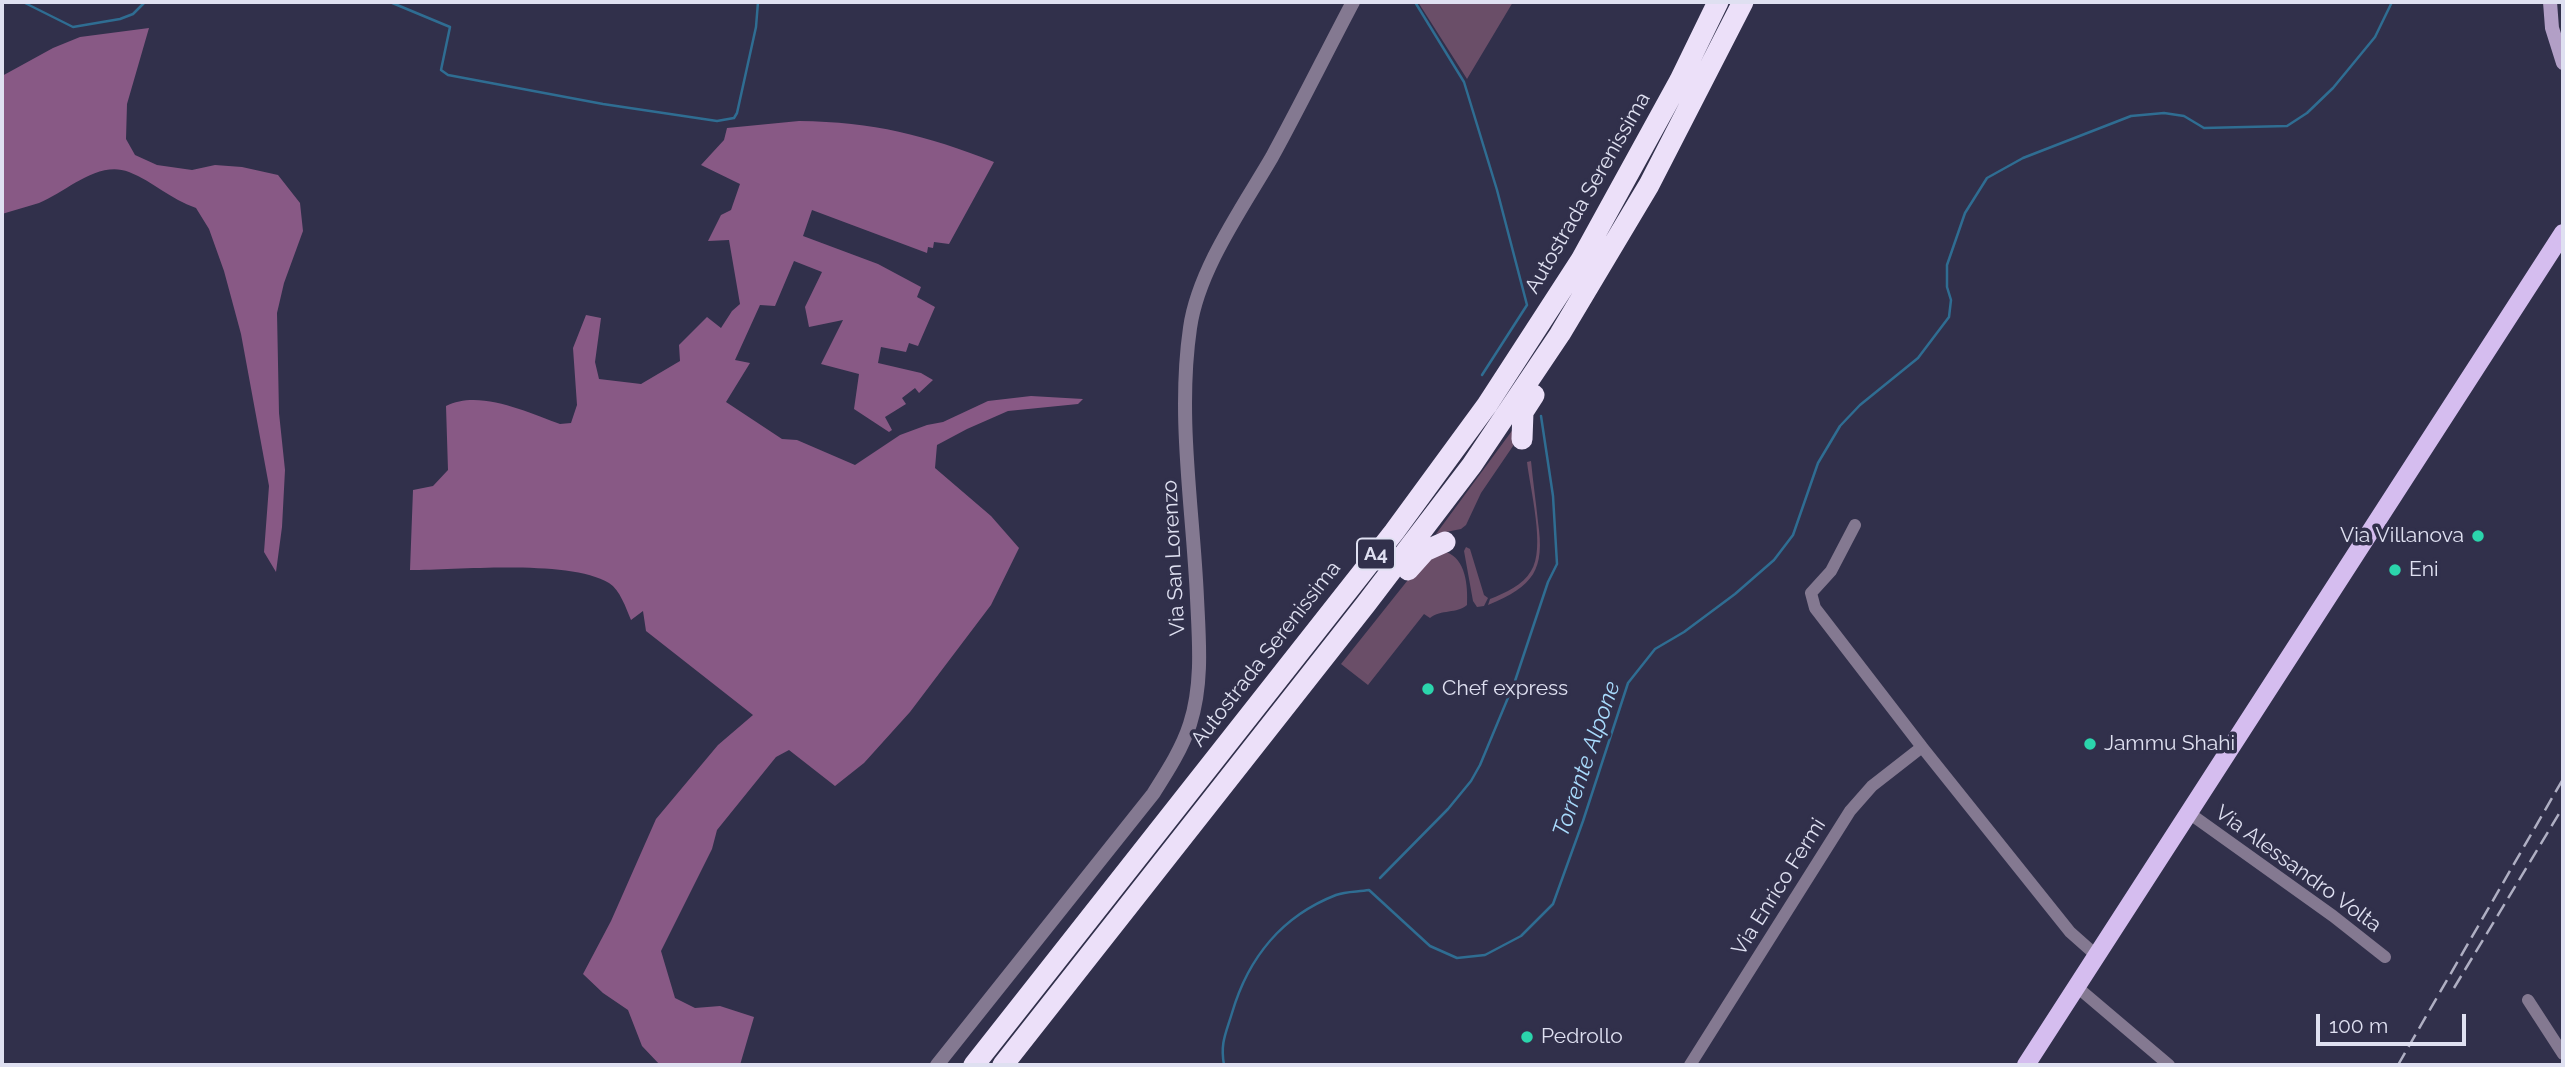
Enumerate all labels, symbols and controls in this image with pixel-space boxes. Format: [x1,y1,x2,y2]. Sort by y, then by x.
street label: Autostrada Serenissima [1520,88,1656,298]
street label: Via San Lorenzo [1157,479,1191,637]
place label: Via Villanova [2340,523,2464,549]
marker: Via Villanova [2470,528,2486,544]
road number: A4 [1357,538,1395,569]
street label: Autostrada Serenissima [1186,556,1346,752]
place label: Eni [2409,557,2438,583]
marker: Eni [2387,562,2403,578]
place label: Chef express [1442,676,1568,702]
water label: Torrente Alpone [1547,678,1627,840]
marker: Chef express [1420,681,1436,697]
place label: Jammu Shahi [2104,731,2235,757]
marker: Jammu Shahi [2082,736,2098,752]
street label: Via Alessandro Volta [2210,800,2386,938]
street label: Via Enrico Fermi [1727,814,1831,960]
scale bar [2320,1000,2470,1044]
text: 100 m [2329,1013,2388,1038]
place label: Pedrollo [1541,1024,1623,1050]
marker: Pedrollo [1519,1029,1535,1045]

